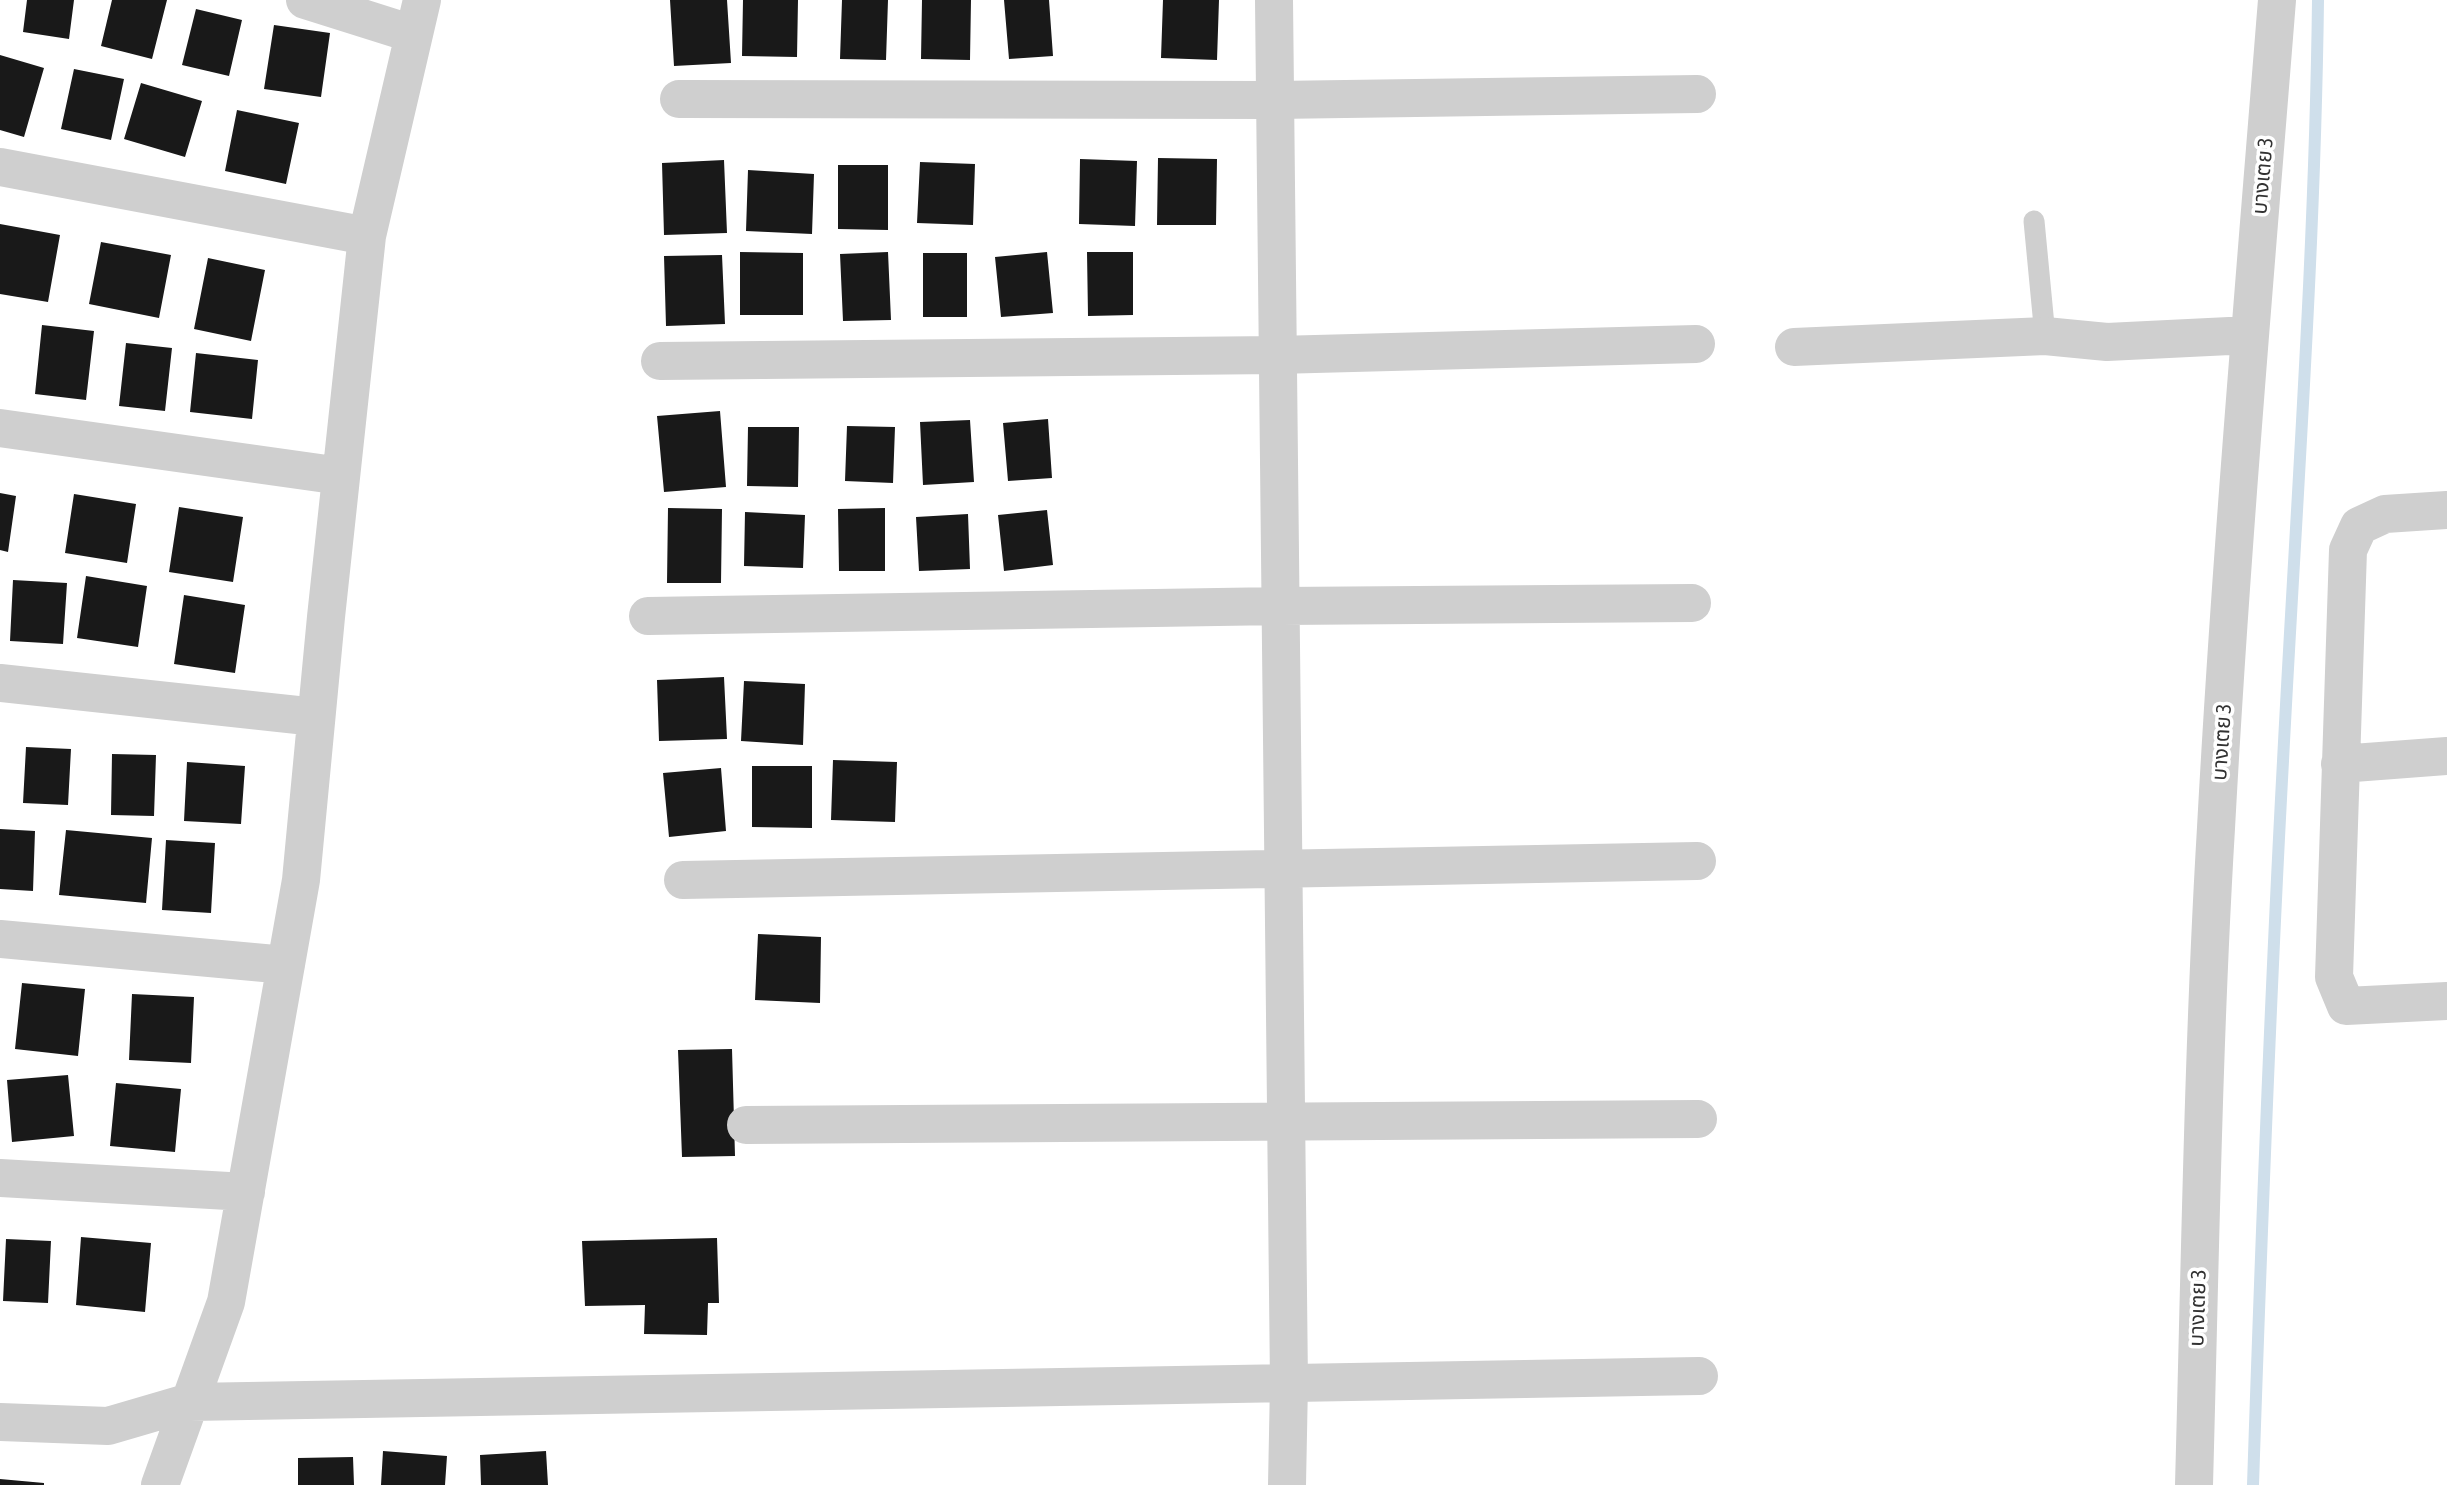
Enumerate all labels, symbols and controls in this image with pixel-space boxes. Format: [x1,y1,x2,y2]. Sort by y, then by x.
street label: บางเตย 3 [2247,137,2279,215]
street label: บางเตย 3 [2207,703,2237,781]
street label: บางเตย 3 [2184,1269,2212,1347]

